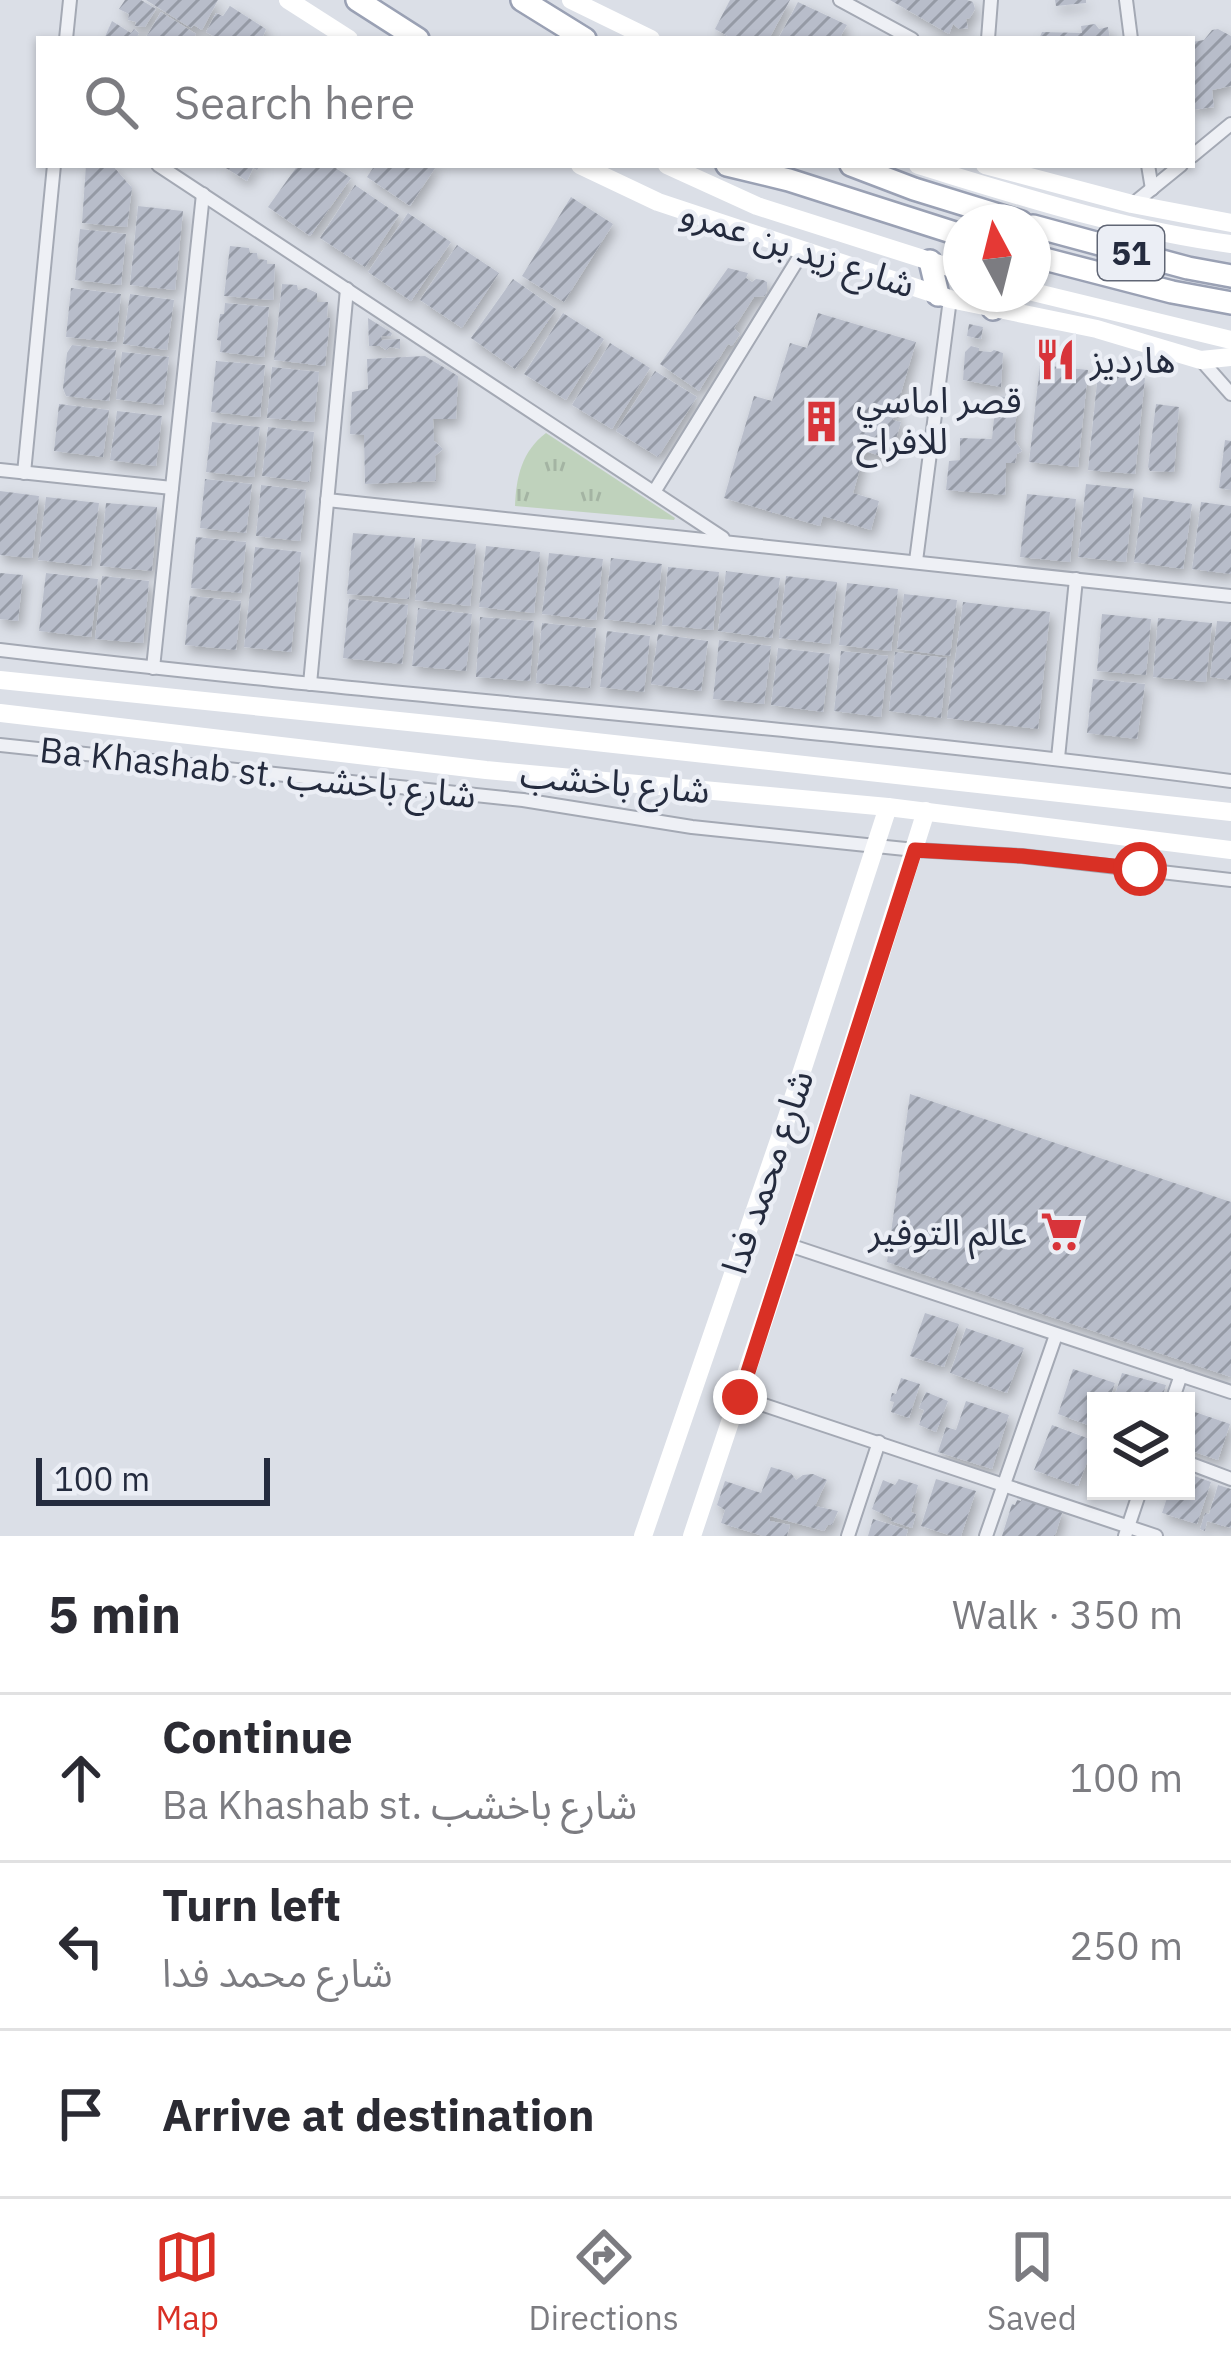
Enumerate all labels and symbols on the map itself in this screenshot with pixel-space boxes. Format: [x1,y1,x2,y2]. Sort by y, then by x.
street label: شارع زيد بن عمرو [674,188,921,311]
north arrow [943,204,1051,312]
road number: 51 [1098,226,1164,280]
place label: هارديز [1089,336,1175,383]
restaurant icon: هارديز [1033,337,1079,383]
place label: قصر اماسي للافراح [856,376,1022,468]
building icon: قصر اماسي للافراح [799,398,845,444]
street label: Ba Khashab st. شارع باخشب [37,725,479,822]
street label: شارع باخشب [518,750,712,817]
route start [1113,842,1167,896]
street label: شارع محمد فدا [710,1064,827,1281]
place label: عالم التوفير [867,1208,1027,1260]
supermarket icon: عالم التوفير [1038,1209,1084,1255]
route end [713,1370,767,1424]
scale bar [36,1452,270,1505]

